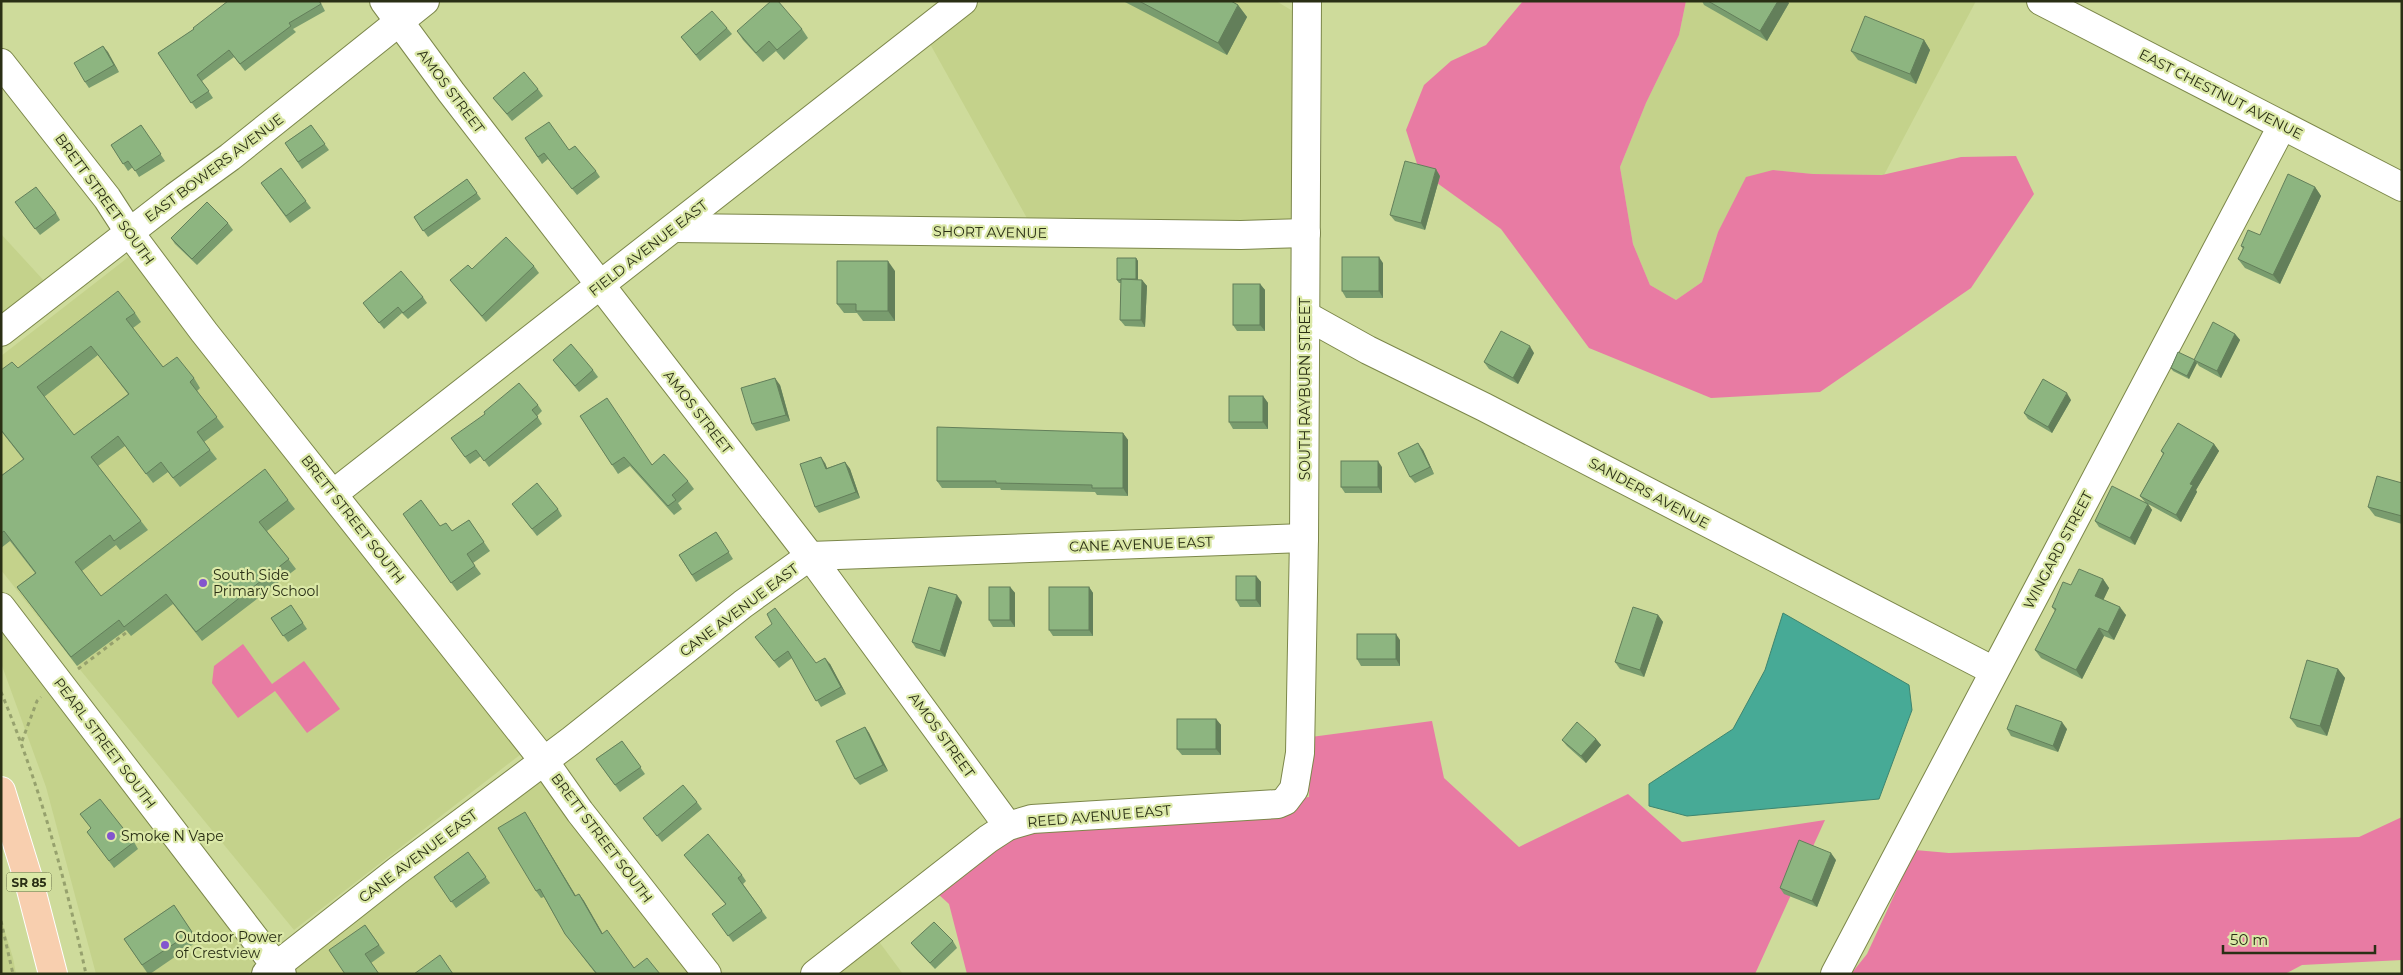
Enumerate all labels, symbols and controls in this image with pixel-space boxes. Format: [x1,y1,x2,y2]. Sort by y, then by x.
street label: AMOS STREET [413,45,489,137]
street label: EAST CHESTNUT AVENUE [2136,45,2306,143]
street label: EAST BOWERS AVENUE [141,110,287,226]
street label: BRETT STREET SOUTH [51,130,159,268]
street label: FIELD AVENUE EAST [585,196,711,300]
street label: SHORT AVENUE [933,222,1047,242]
street label: SOUTH RAYBURN STREET [1296,298,1314,480]
street label: AMOS STREET [660,367,736,457]
street label: BRETT STREET SOUTH [297,451,409,587]
street label: SANDERS AVENUE [1586,454,1712,532]
street label: WINGARD STREET [2019,488,2097,612]
street label: CANE AVENUE EAST [1069,532,1213,556]
street label: CANE AVENUE EAST [676,559,802,661]
place label: South Side Primary School [213,566,319,600]
marker: South Side Primary School [197,577,209,589]
street label: PEARL STREET SOUTH [50,674,160,812]
street label: AMOS STREET [905,689,979,781]
street label: BRETT STREET SOUTH [547,770,657,906]
street label: REED AVENUE EAST [1027,801,1171,831]
street label: CANE AVENUE EAST [355,805,481,907]
place label: Smoke N Vape [121,827,224,845]
marker: Smoke N Vape [105,830,117,842]
road number: SR 85 [6,872,52,892]
scale bar [2223,922,2376,954]
place label: Outdoor Power of Crestview [175,928,283,962]
text: 50 m [2230,930,2268,949]
marker: Outdoor Power of Crestview [159,939,171,951]

